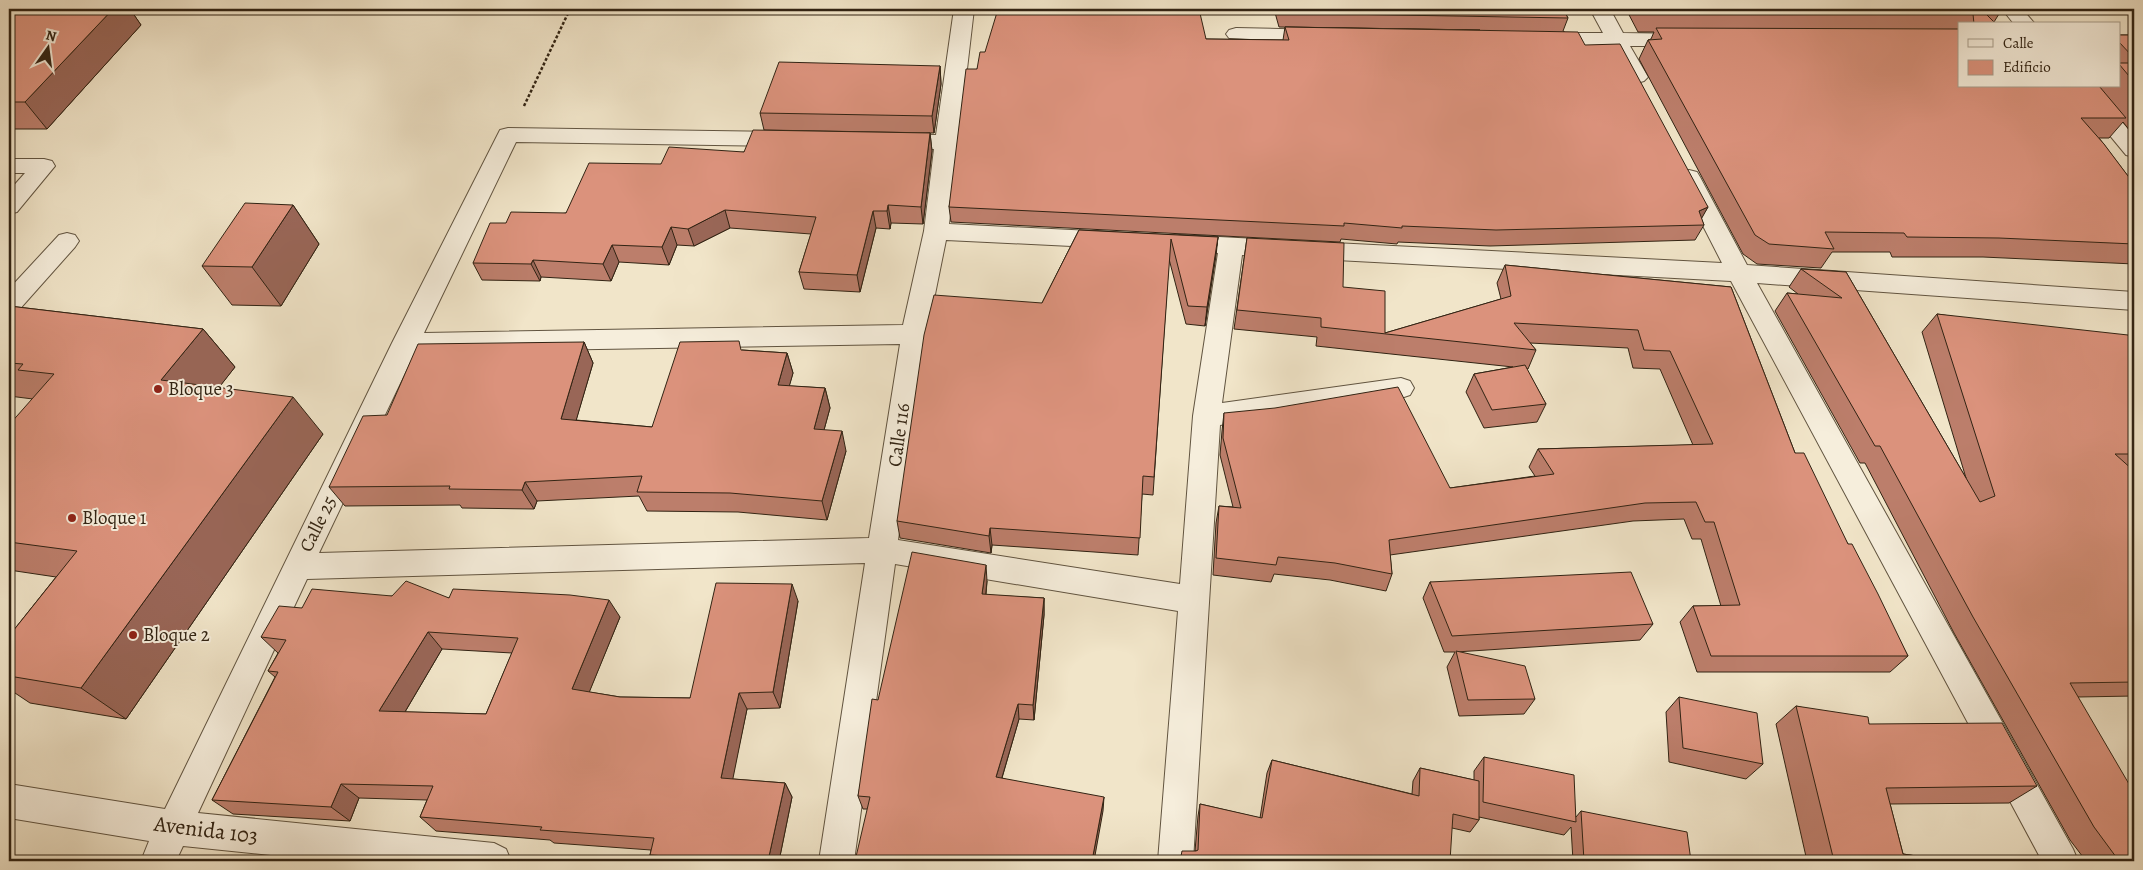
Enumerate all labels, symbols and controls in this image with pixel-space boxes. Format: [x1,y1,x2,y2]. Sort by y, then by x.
north arrow [22,22,72,72]
legend [1958,22,2120,88]
text: N [44,25,58,46]
text: Calle [2003,33,2034,53]
text: Edificio [2003,57,2051,77]
place label: Bloque 3 [168,376,234,402]
marker: Bloque 3 [152,383,164,395]
street label: Calle 116 [882,401,916,469]
street label: Calle 25 [293,492,343,556]
place label: Bloque 1 [82,505,147,531]
marker: Bloque 1 [66,512,78,524]
place label: Bloque 2 [143,622,210,648]
marker: Bloque 2 [127,629,139,641]
street label: Avenida 103 [151,809,260,851]

